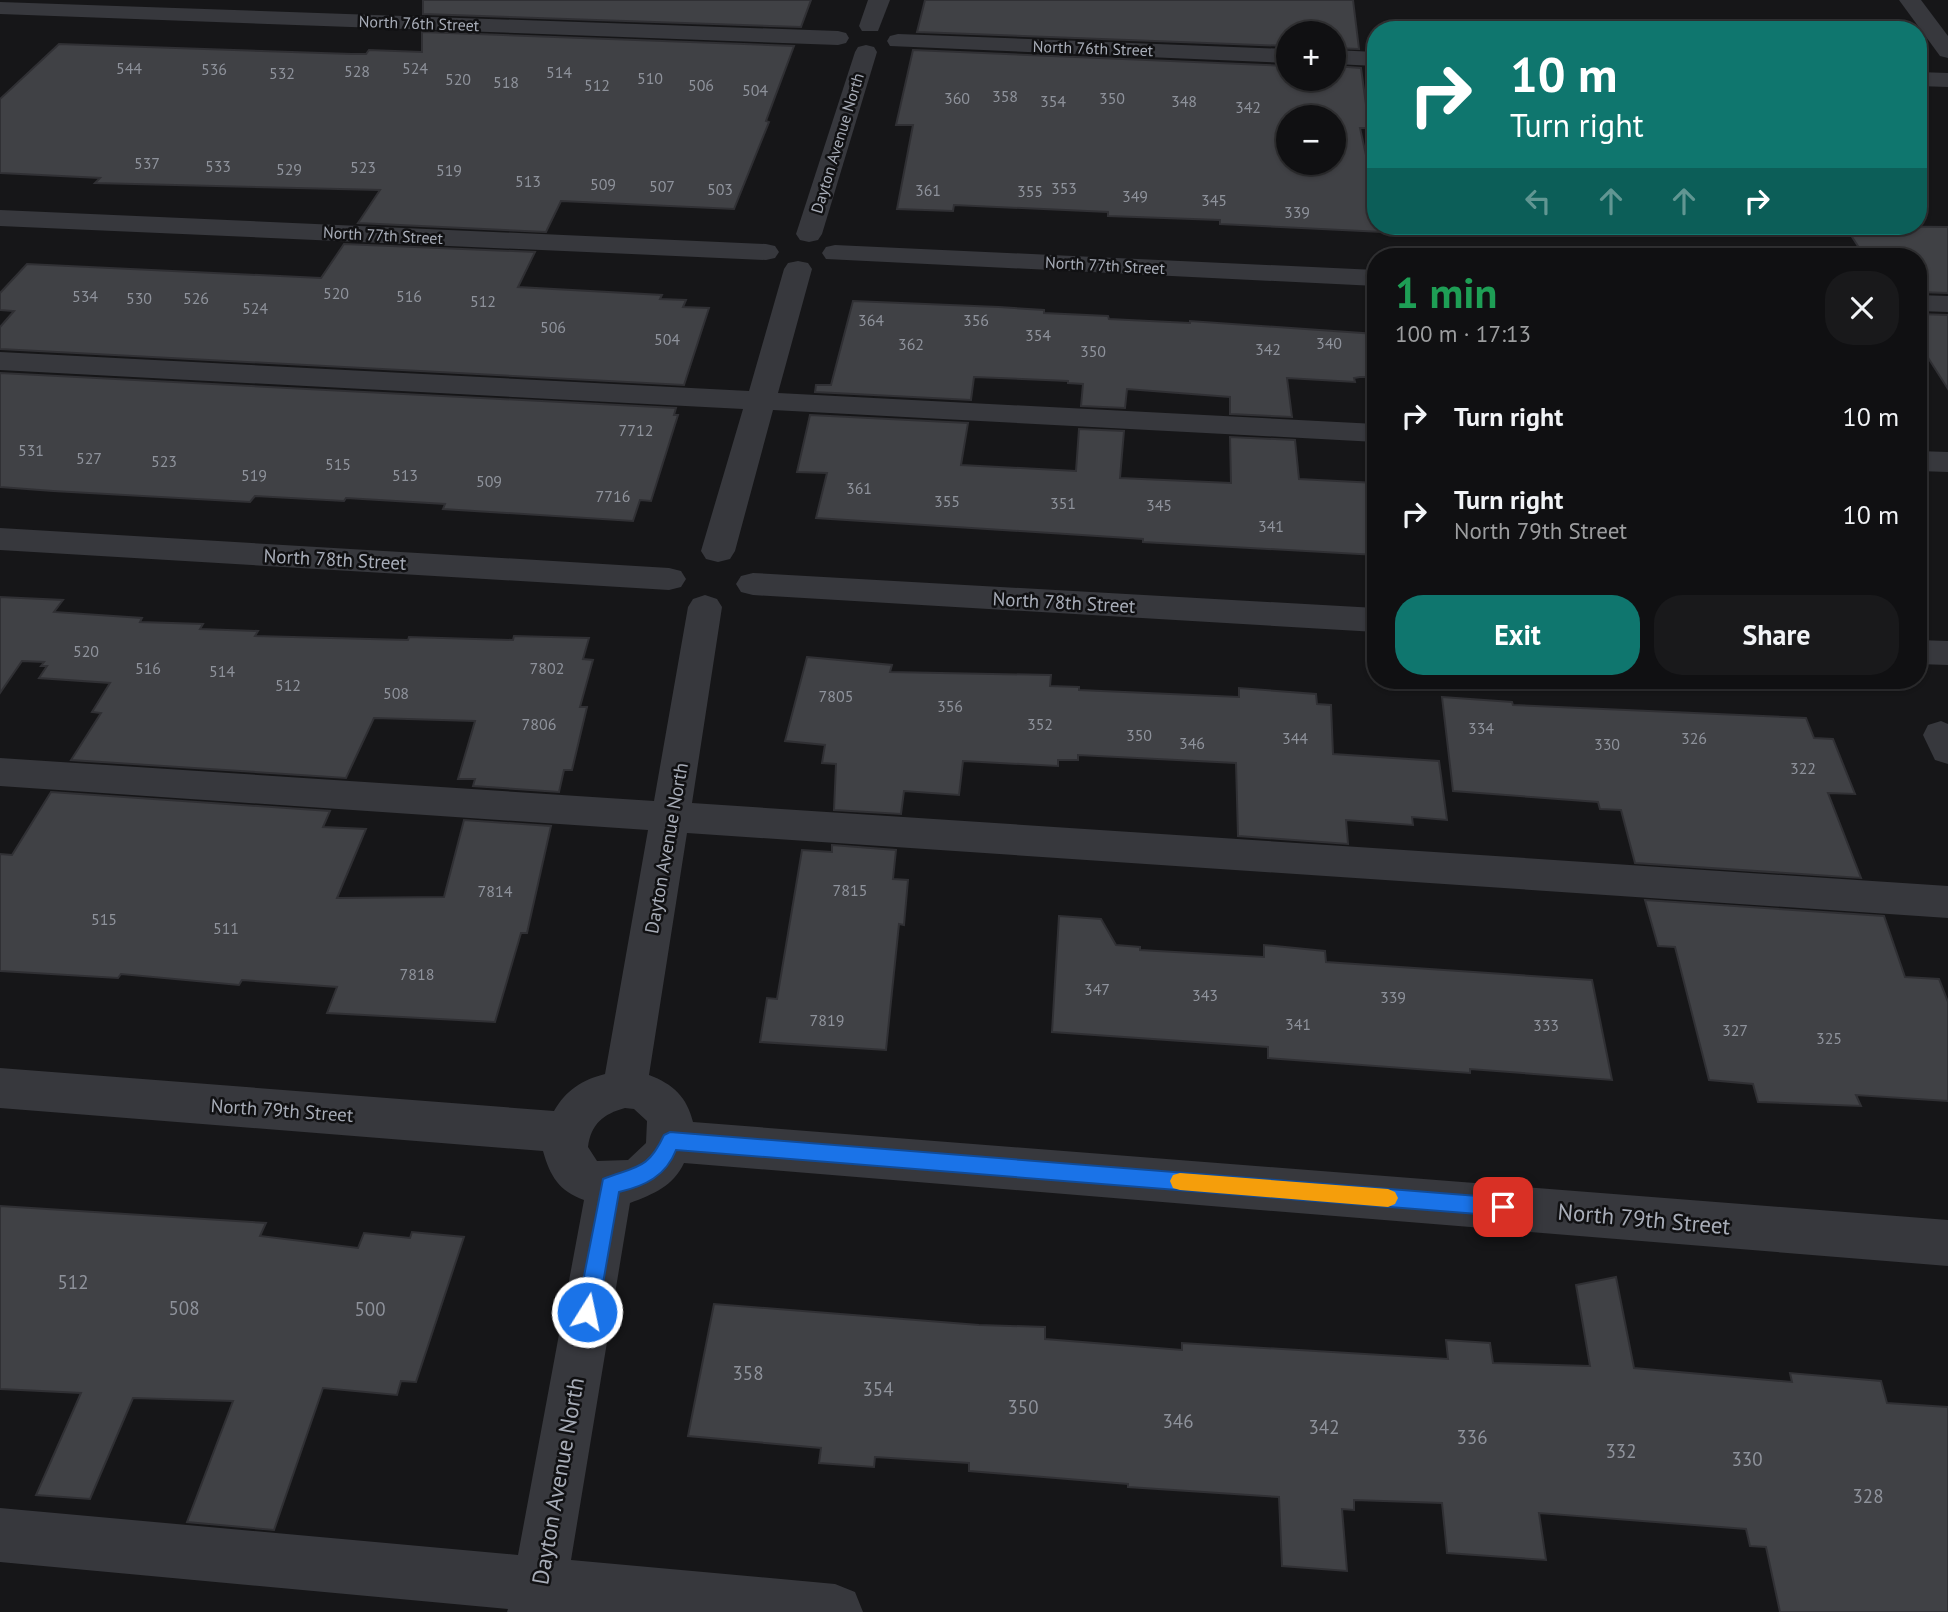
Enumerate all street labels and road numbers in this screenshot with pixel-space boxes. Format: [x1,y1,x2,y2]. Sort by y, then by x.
street label: North 76th Street [358,11,480,35]
street label: North 76th Street [1032,36,1154,60]
street label: Dayton Avenue North [806,70,868,216]
street label: North 77th Street [323,222,444,248]
street label: North 77th Street [1045,252,1166,278]
street label: North 78th Street [263,543,408,575]
street label: North 78th Street [992,586,1137,618]
street label: Dayton Avenue North [639,761,693,935]
street label: North 79th Street [210,1093,355,1127]
street label: North 79th Street [1557,1197,1732,1241]
street label: Dayton Avenue North [525,1375,590,1587]

